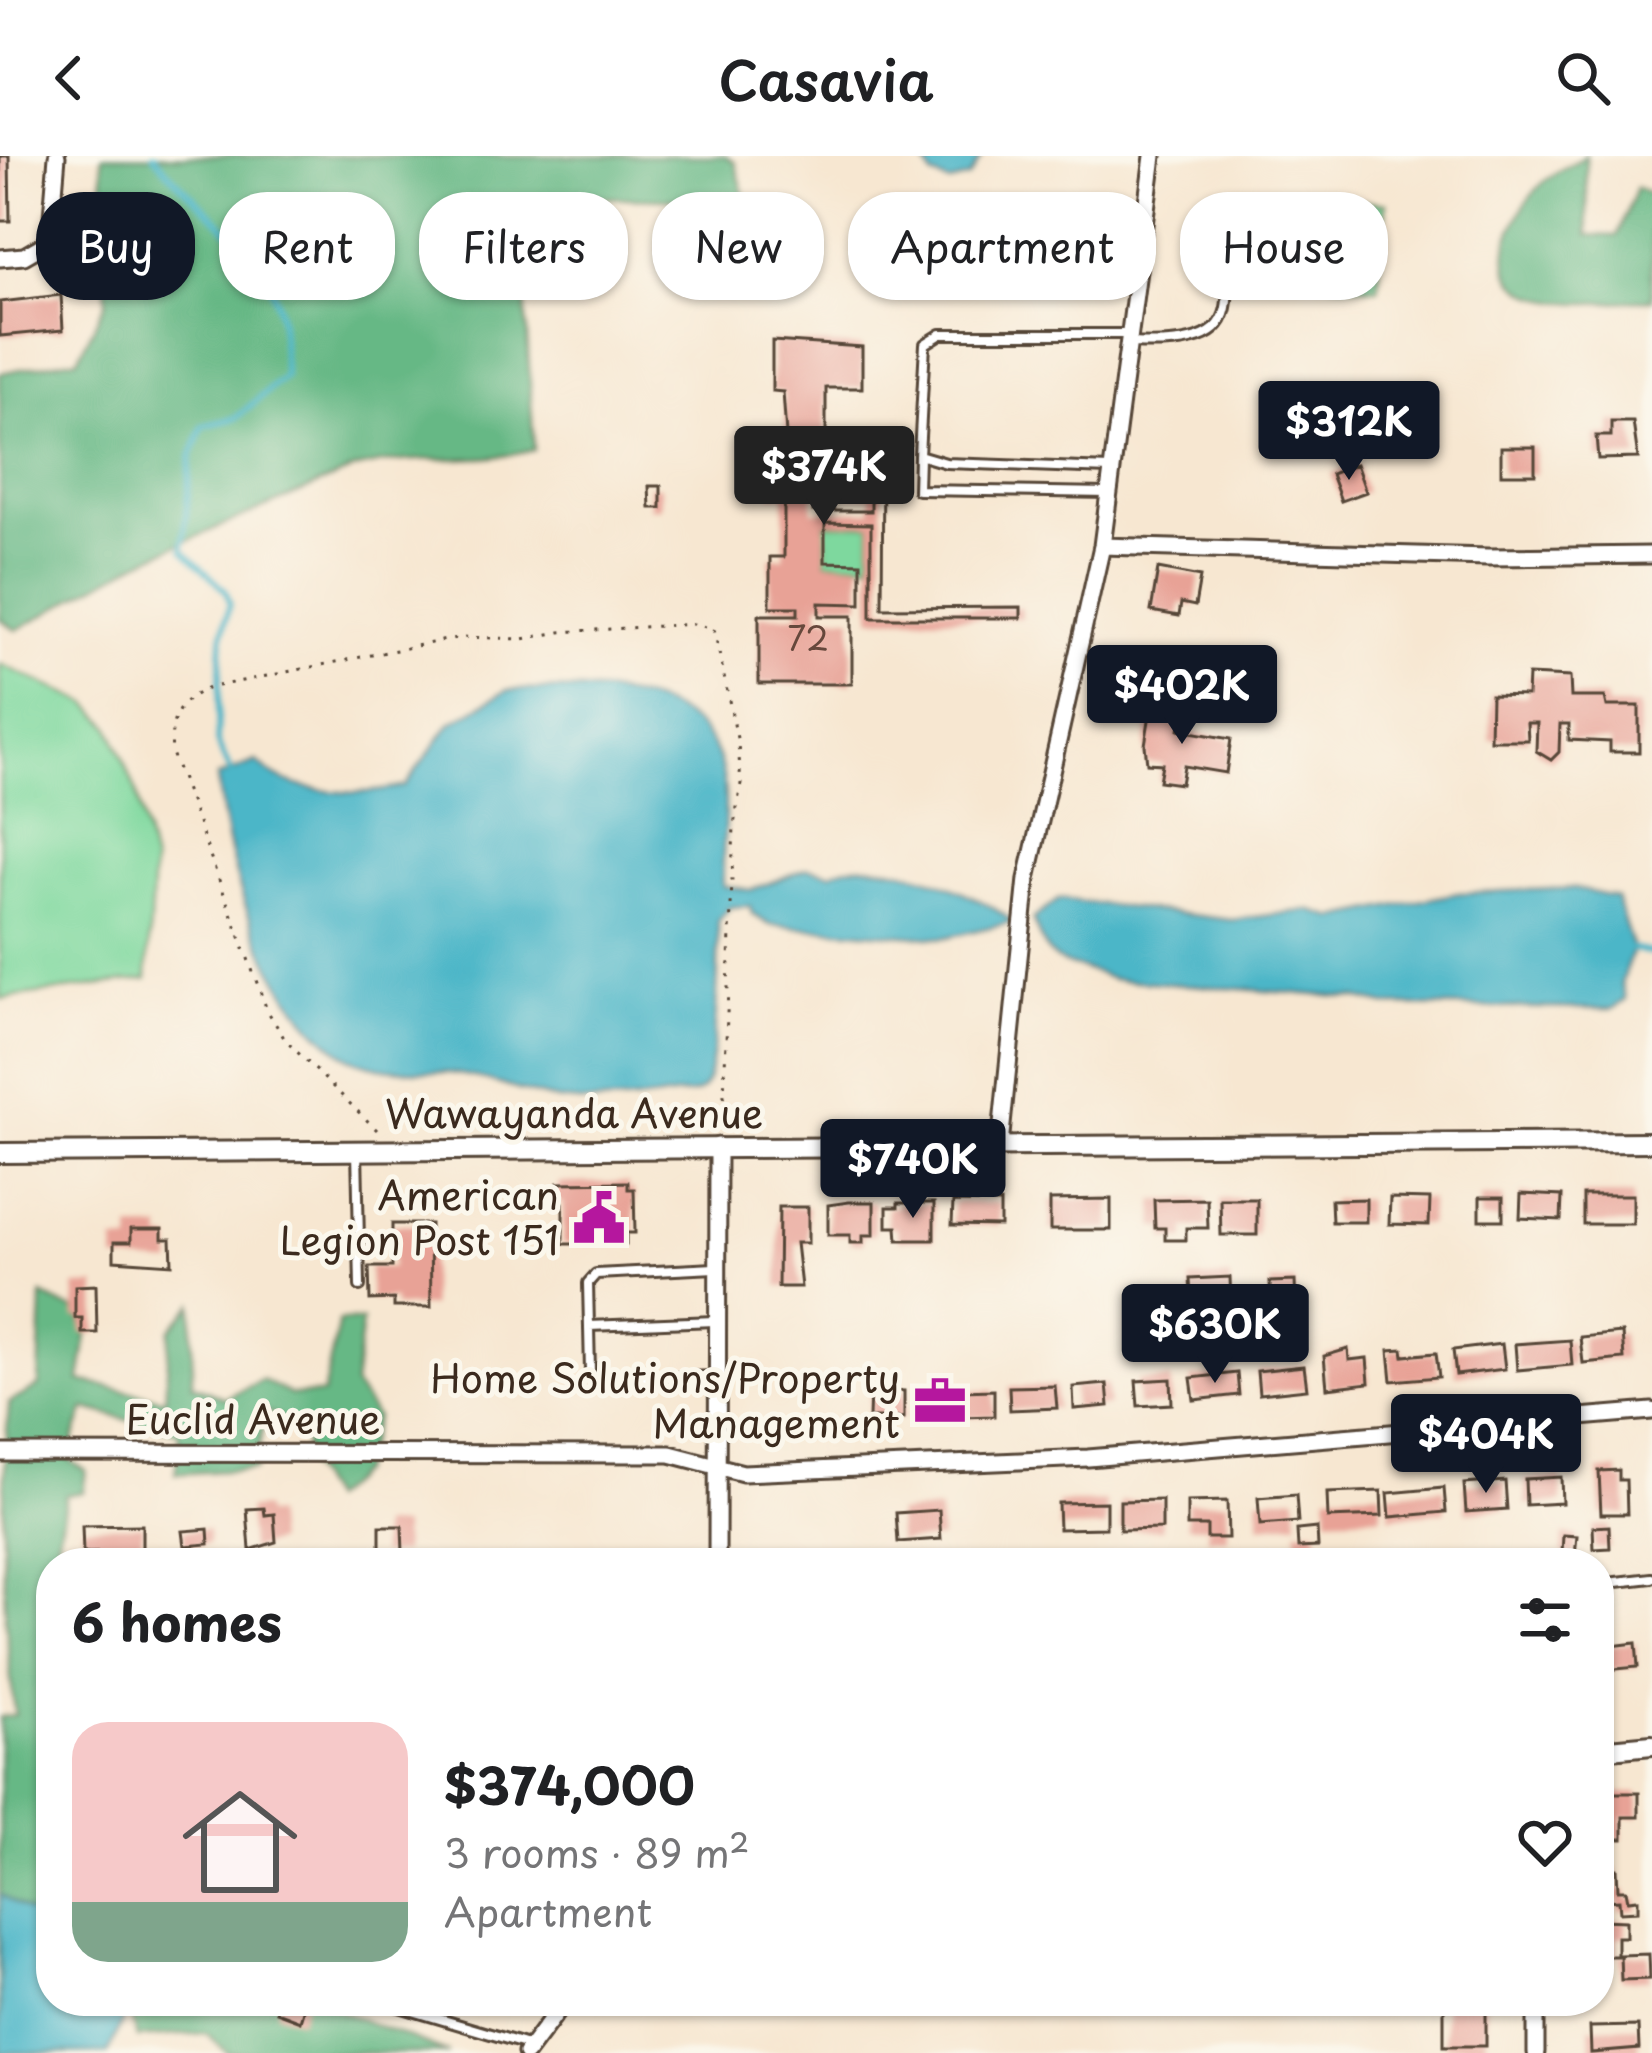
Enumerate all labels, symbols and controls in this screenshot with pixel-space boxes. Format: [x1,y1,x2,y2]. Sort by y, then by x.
text: Casavia [718,38,934,119]
icon: back [36,45,102,111]
icon: search [1550,45,1616,111]
chip: Buy [36,192,195,300]
chip: Rent [219,192,395,300]
chip: Filters [419,192,628,300]
chip: New [652,192,824,300]
chip: Apartment [848,192,1156,300]
chip: House [1180,192,1388,300]
pin: $312K [1265,381,1433,483]
text: $312K [1285,390,1413,449]
pin: $374K [740,426,908,528]
text: $374K [761,435,887,494]
house number: 72 [787,612,829,662]
pin: $402K [1098,645,1266,747]
text: $402K [1114,654,1250,713]
street label: Wawayanda Avenue [385,1082,763,1141]
pin: $740K [829,1119,997,1221]
text: $740K [847,1128,979,1187]
place label: American Legion Post 151 [280,1164,559,1268]
public building icon: American Legion Post 151 [570,1189,628,1247]
pin: $630K [1131,1284,1299,1386]
text: $630K [1149,1293,1281,1352]
place label: Home Solutions/Property Management [430,1347,900,1451]
office icon: Home Solutions/Property Management [911,1372,969,1430]
street label: Euclid Avenue [125,1388,381,1447]
pin: $404K [1402,1394,1570,1496]
text: $404K [1418,1403,1554,1462]
text: 6 homes [72,1582,282,1659]
icon: filters [1512,1587,1578,1653]
text: $374,000 [444,1745,695,1822]
icon: home [168,1770,312,1914]
icon: heart [1512,1809,1578,1875]
text: 3 rooms · 89 m² [444,1822,750,1881]
text: Apartment [444,1881,652,1940]

